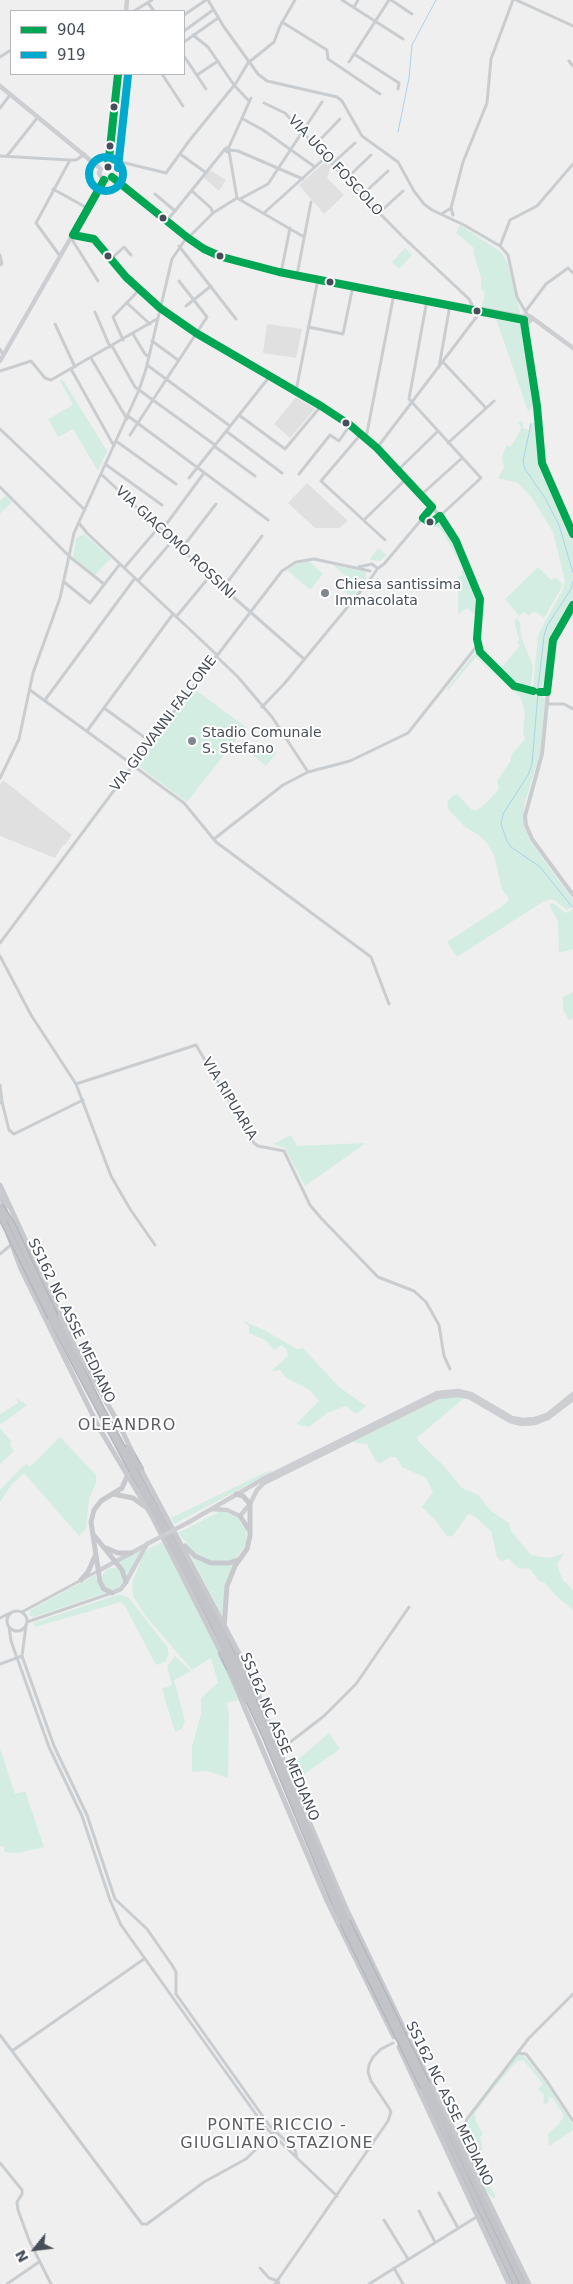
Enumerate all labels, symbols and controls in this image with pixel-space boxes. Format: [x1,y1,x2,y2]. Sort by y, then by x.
legend [10,10,185,75]
text: 904 [57,21,86,39]
text: 919 [57,46,86,64]
unlabelled marker [109,102,119,112]
street label: VIA UGO FOSCOLO [284,112,386,220]
unlabelled marker [105,141,115,151]
unlabelled marker [103,162,113,172]
unlabelled marker [158,213,168,223]
unlabelled marker [103,251,113,261]
unlabelled marker [215,251,225,261]
unlabelled marker [325,277,335,287]
unlabelled marker [472,306,482,316]
unlabelled marker [341,418,351,428]
street label: VIA GIACOMO ROSSINI [112,483,238,603]
unlabelled marker [425,517,435,527]
place label: Chiesa santissima Immacolata [335,577,461,610]
marker: Chiesa santissima Immacolata [319,587,331,599]
street label: VIA GIOVANNI FALCONE [107,653,221,795]
place label: Stadio Comunale S. Stefano [202,725,322,758]
marker: Stadio Comunale S. Stefano [186,735,198,747]
street label: VIA RIPUARIA [198,1055,260,1143]
street label: SS162 NC ASSE MEDIANO [24,1236,118,1406]
district label: OLEANDRO [77,1416,177,1436]
street label: SS162 NC ASSE MEDIANO [236,1650,322,1824]
street label: SS162 NC ASSE MEDIANO [402,2019,496,2189]
district label: PONTE RICCIO - GIUGLIANO STAZIONE [178,2116,376,2154]
north arrow [10,2224,60,2274]
text: N [12,2247,32,2265]

